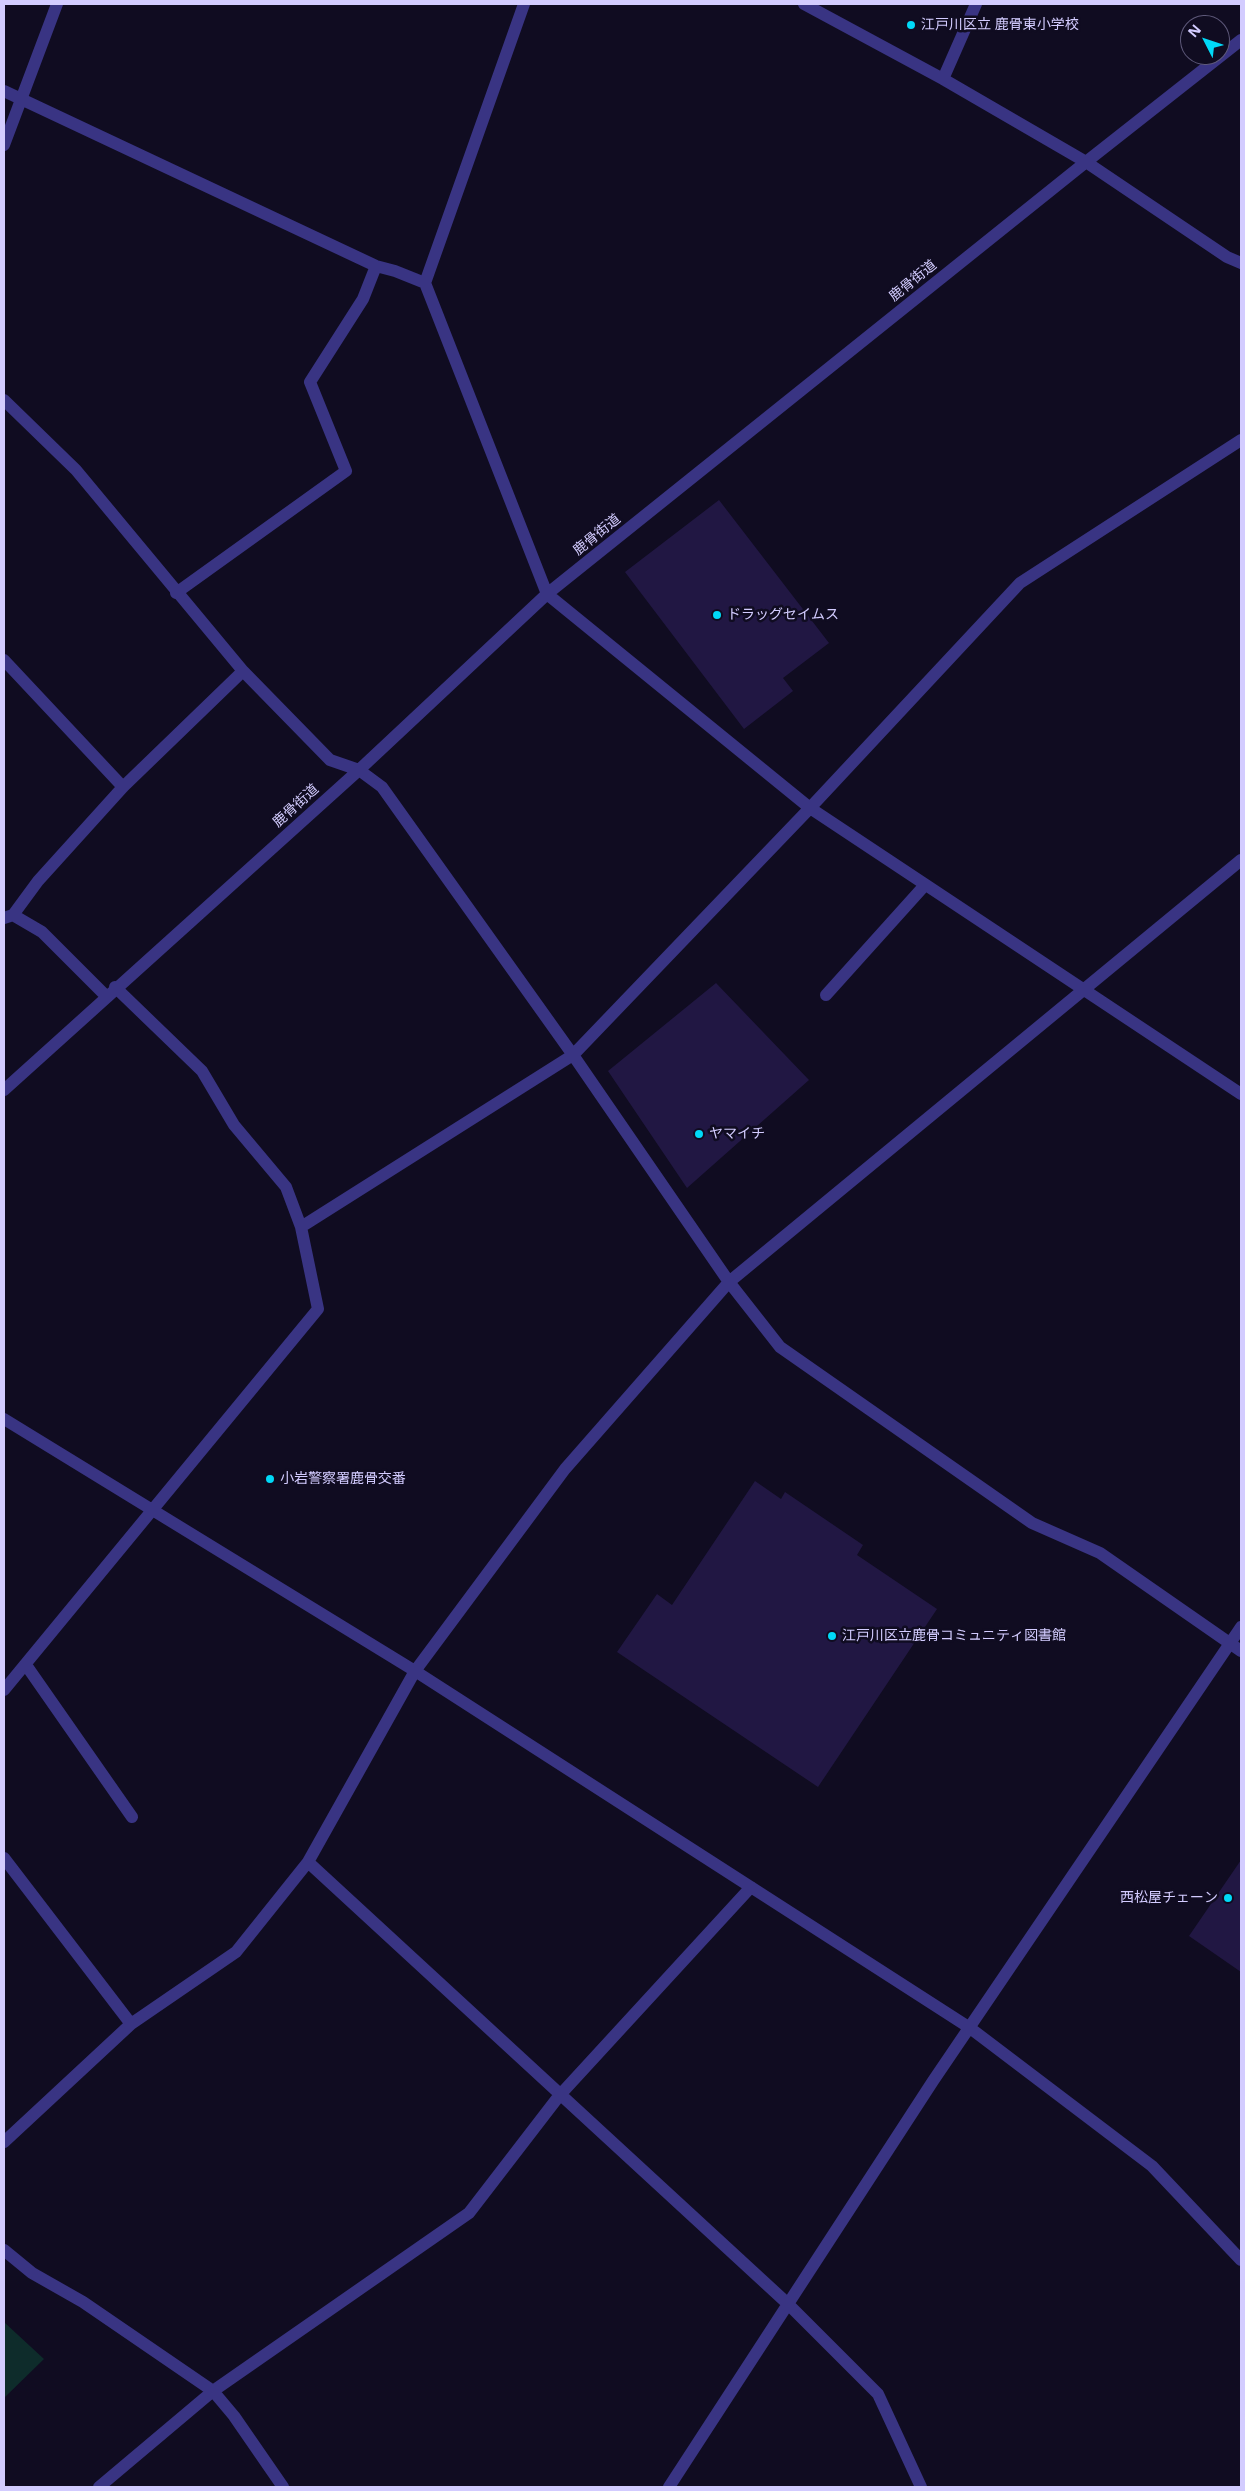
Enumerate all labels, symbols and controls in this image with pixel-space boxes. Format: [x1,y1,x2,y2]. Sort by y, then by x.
north arrow [1180,15,1230,65]
place label: 江戸川区立 鹿骨東小学校 [921,17,1079,33]
marker: 江戸川区立 鹿骨東小学校 [905,19,917,31]
text: N [1183,20,1205,41]
street label: 鹿骨街道 [886,257,940,305]
street label: 鹿骨街道 [570,511,624,559]
place label: ドラッグセイムス [727,607,839,623]
marker: ドラッグセイムス [711,609,723,621]
street label: 鹿骨街道 [270,781,322,831]
place label: ヤマイチ [709,1126,765,1142]
marker: ヤマイチ [693,1128,705,1140]
place label: 小岩警察署鹿骨交番 [280,1471,406,1487]
marker: 小岩警察署鹿骨交番 [264,1473,276,1485]
place label: 江戸川区立鹿骨コミュニティ図書館 [842,1628,1066,1644]
marker: 江戸川区立鹿骨コミュニティ図書館 [826,1630,838,1642]
place label: 西松屋チェーン [1120,1890,1218,1906]
marker: 西松屋チェーン [1222,1892,1234,1904]

